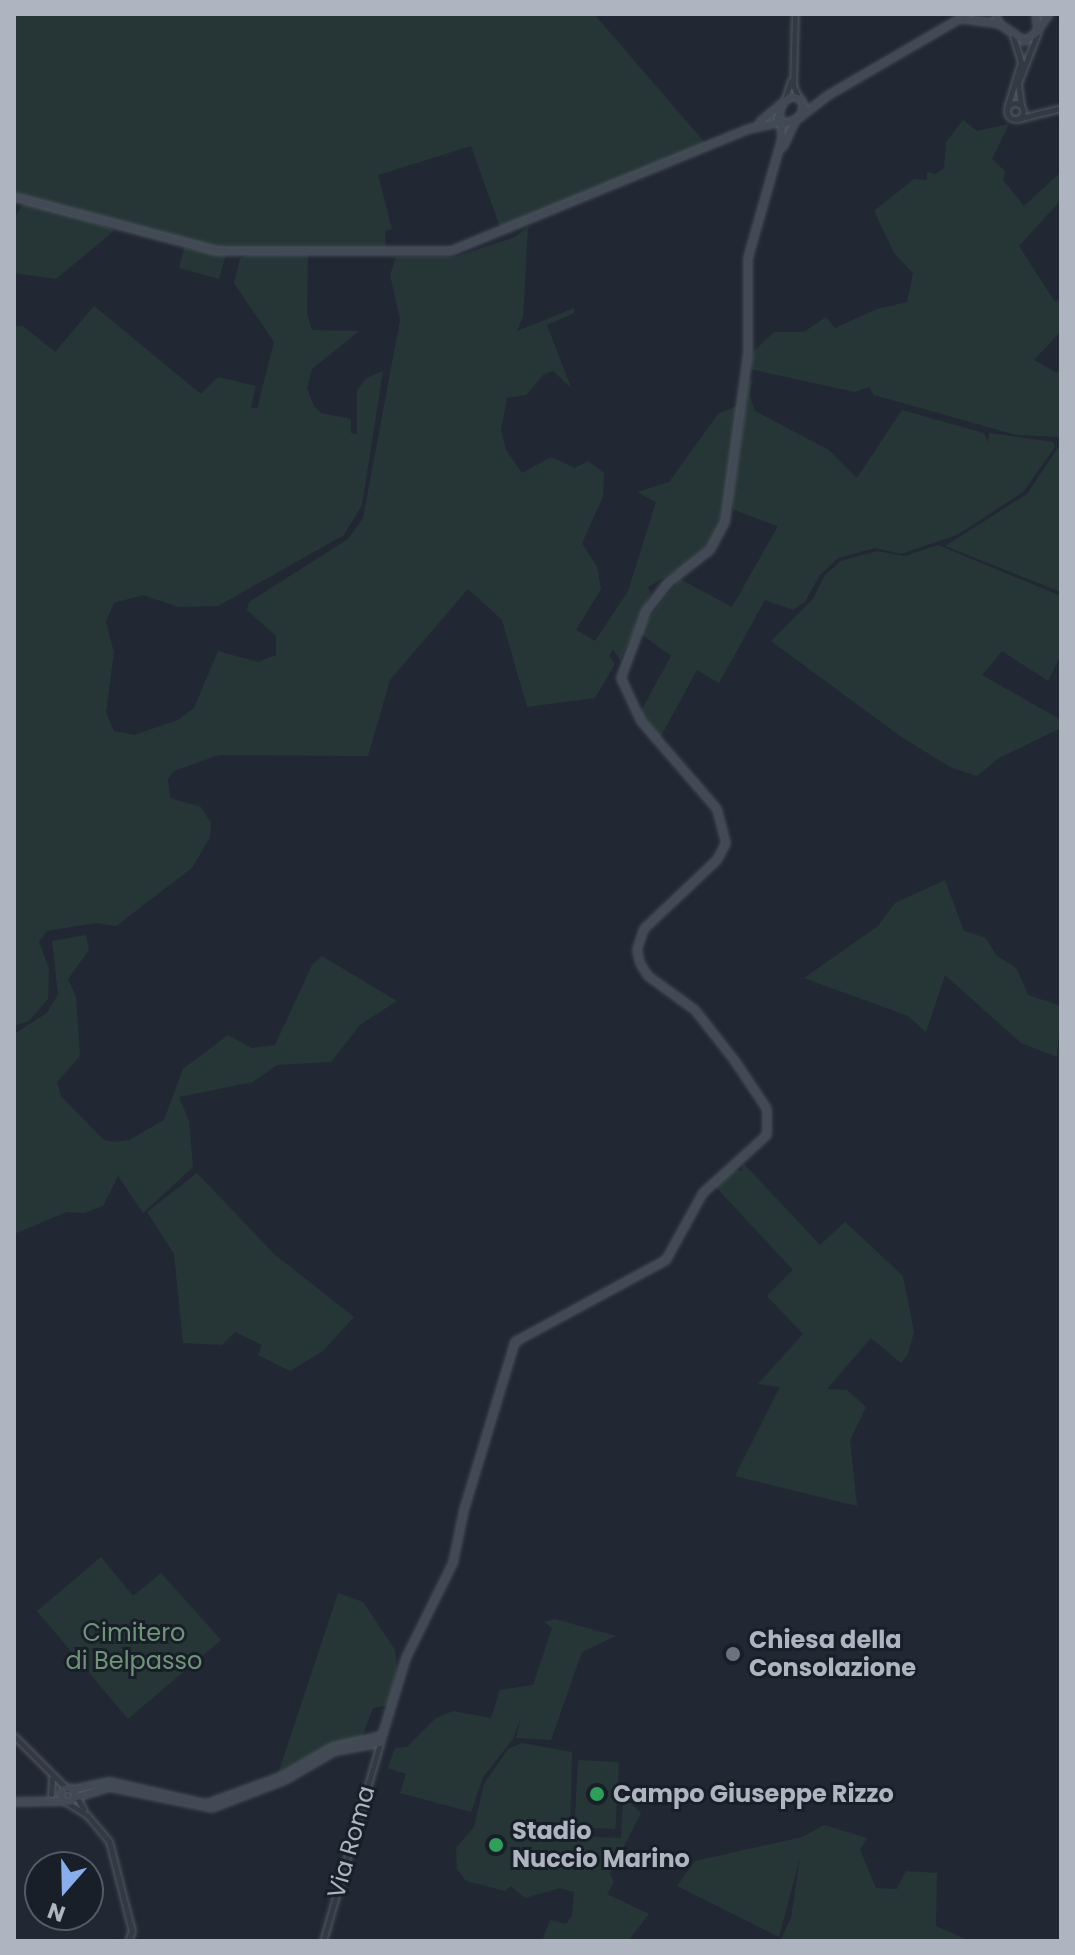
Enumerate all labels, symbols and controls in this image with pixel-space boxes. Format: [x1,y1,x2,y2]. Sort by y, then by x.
park label: Cimitero di Belpasso [66,1619,202,1675]
place label: Chiesa della Consolazione [749,1626,916,1682]
marker: Chiesa della Consolazione [724,1645,742,1663]
place label: Campo Giuseppe Rizzo [613,1780,894,1808]
street label: Via Roma [321,1782,381,1902]
marker: Campo Giuseppe Rizzo [588,1785,606,1803]
place label: Stadio Nuccio Marino [512,1817,690,1873]
marker: Stadio Nuccio Marino [487,1836,505,1854]
north arrow [24,1851,104,1931]
text: N [43,1895,69,1930]

